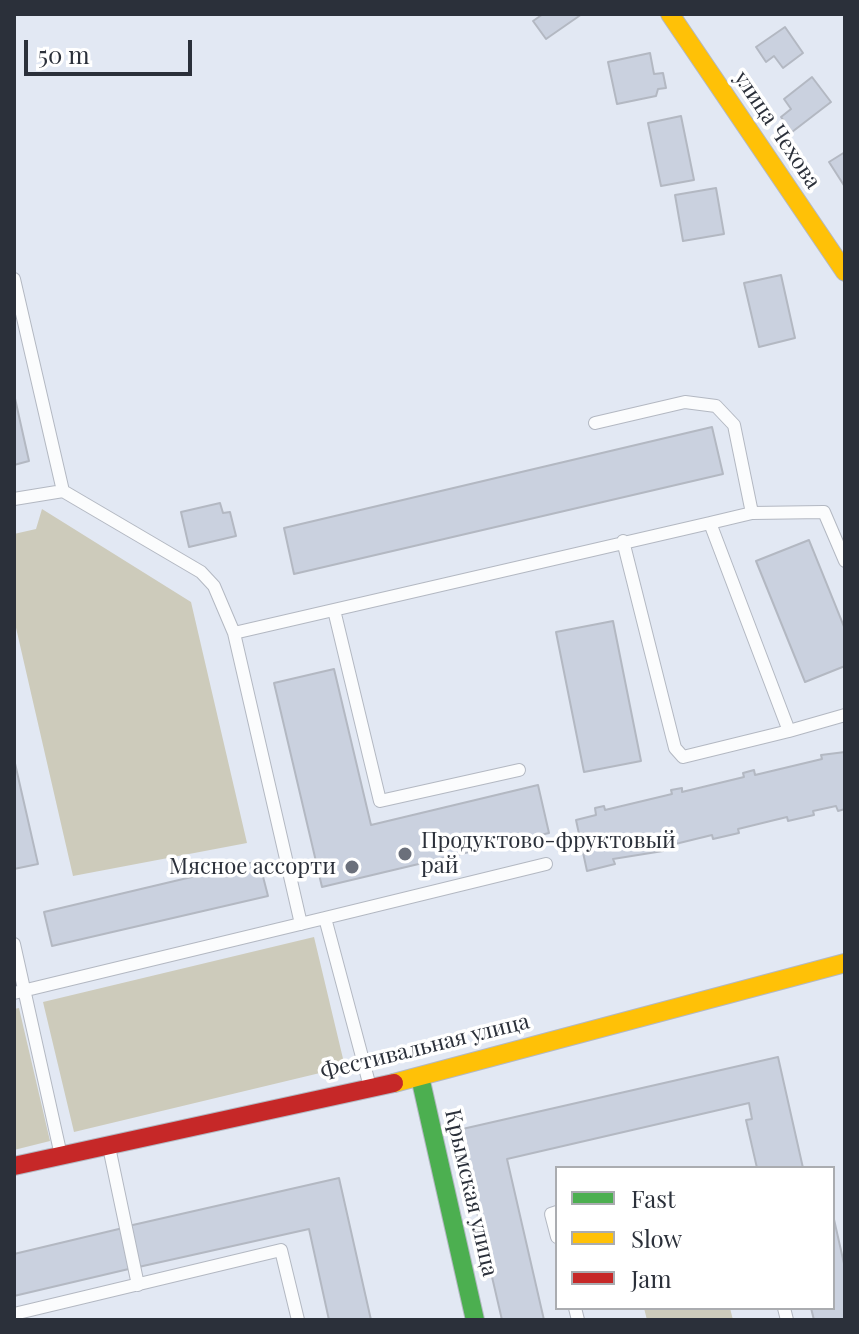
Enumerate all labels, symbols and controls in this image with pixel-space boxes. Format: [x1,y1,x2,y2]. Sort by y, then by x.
scale bar [28,24,196,74]
text: 50 m [38,38,90,70]
street label: улица Чехова [728,66,826,194]
place label: Продуктово-фруктовый рай [421,828,676,880]
marker: Продуктово-фруктовый рай [396,845,414,863]
place label: Мясное ассорти [169,854,336,880]
marker: Мясное ассорти [343,858,361,876]
street label: Фестивальная улица [318,1008,532,1086]
street label: Крымская улица [439,1107,503,1279]
legend [555,1166,835,1310]
text: Fast [631,1182,676,1214]
text: Slow [631,1222,682,1254]
text: Jam [631,1262,672,1294]

